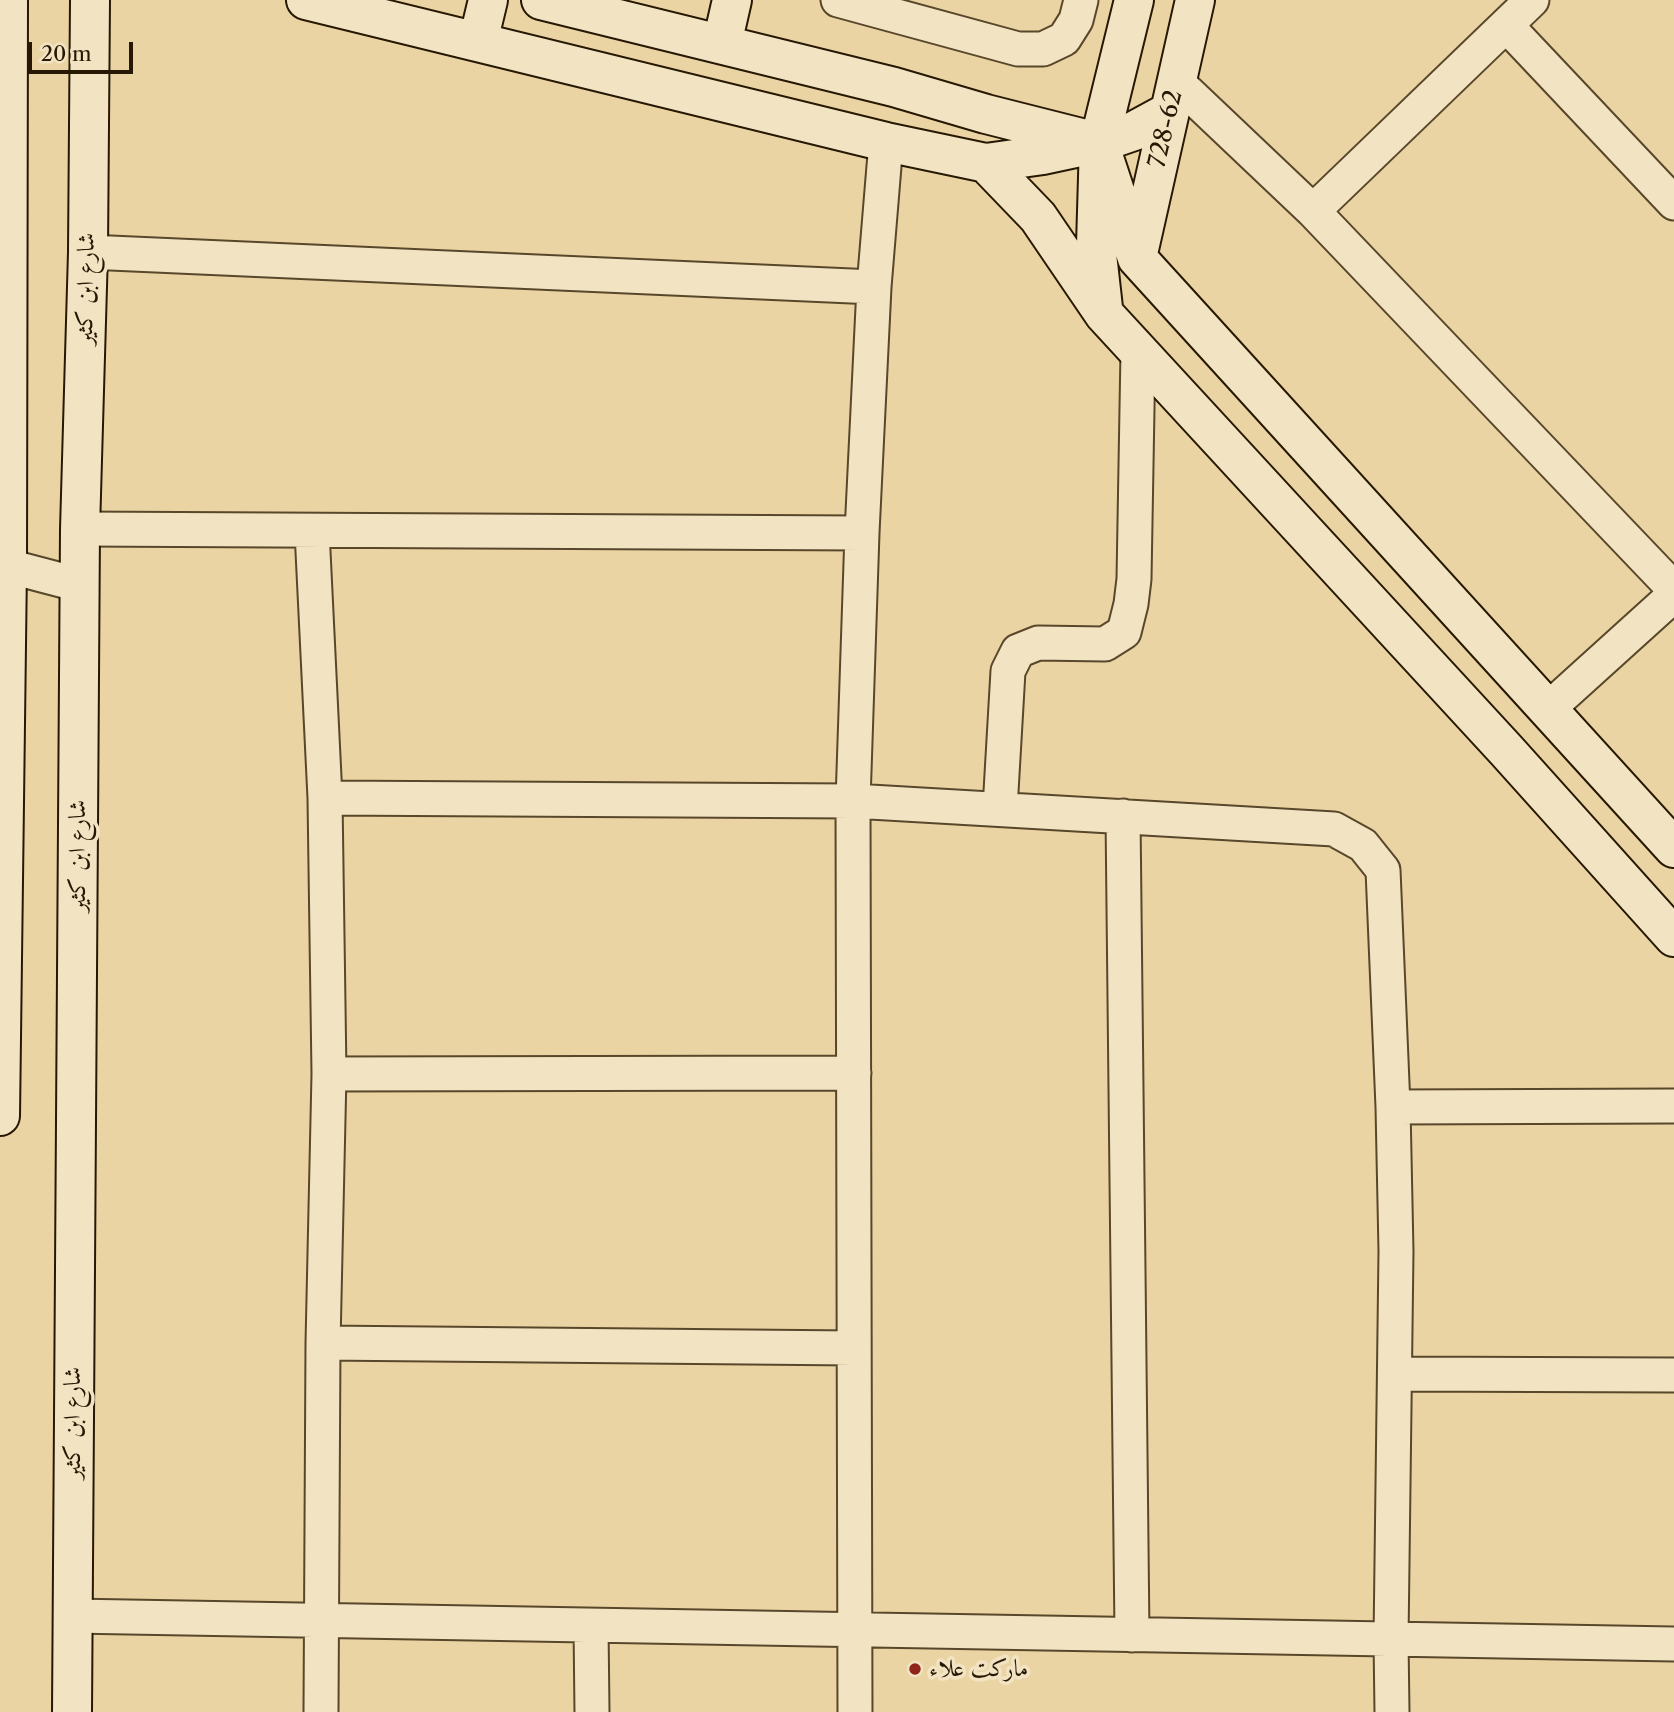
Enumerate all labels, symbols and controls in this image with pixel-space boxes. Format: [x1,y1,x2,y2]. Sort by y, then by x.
scale bar [32,28,136,72]
text: 20 m [41,41,92,66]
street label: 728-62 [1143,87,1189,171]
street label: شارع ابن كثير [71,233,101,345]
street label: شارع ابن كثير [64,800,92,912]
street label: شارع ابن كثير [59,1367,87,1479]
place label: ماركت علاء [929,1655,1028,1683]
marker: ماركت علاء [907,1661,923,1677]

